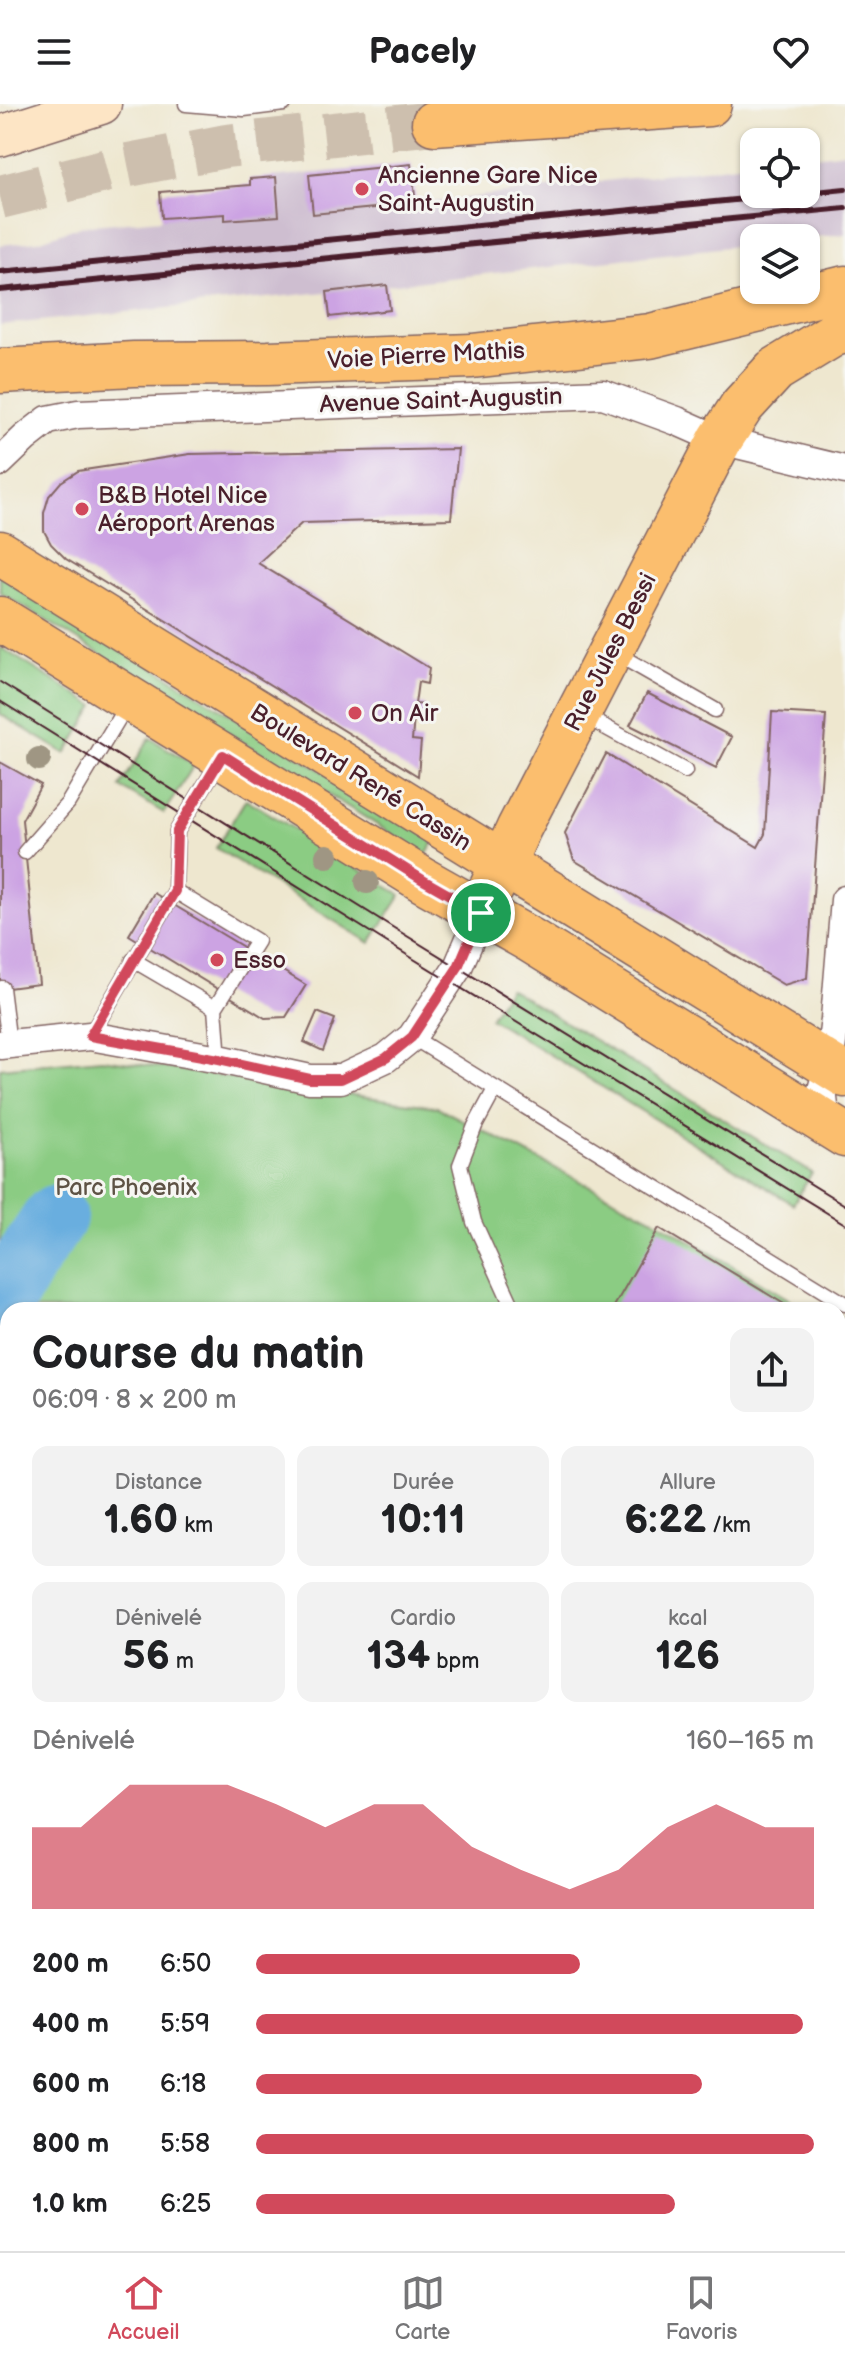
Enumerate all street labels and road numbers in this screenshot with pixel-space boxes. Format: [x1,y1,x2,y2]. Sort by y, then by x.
street label: Voie Pierre Mathis [326,336,526,375]
street label: Avenue Saint-Augustin [319,382,563,419]
street label: Rue Jules Bessi [558,568,663,736]
street label: Boulevard René Cassin [245,698,477,857]

